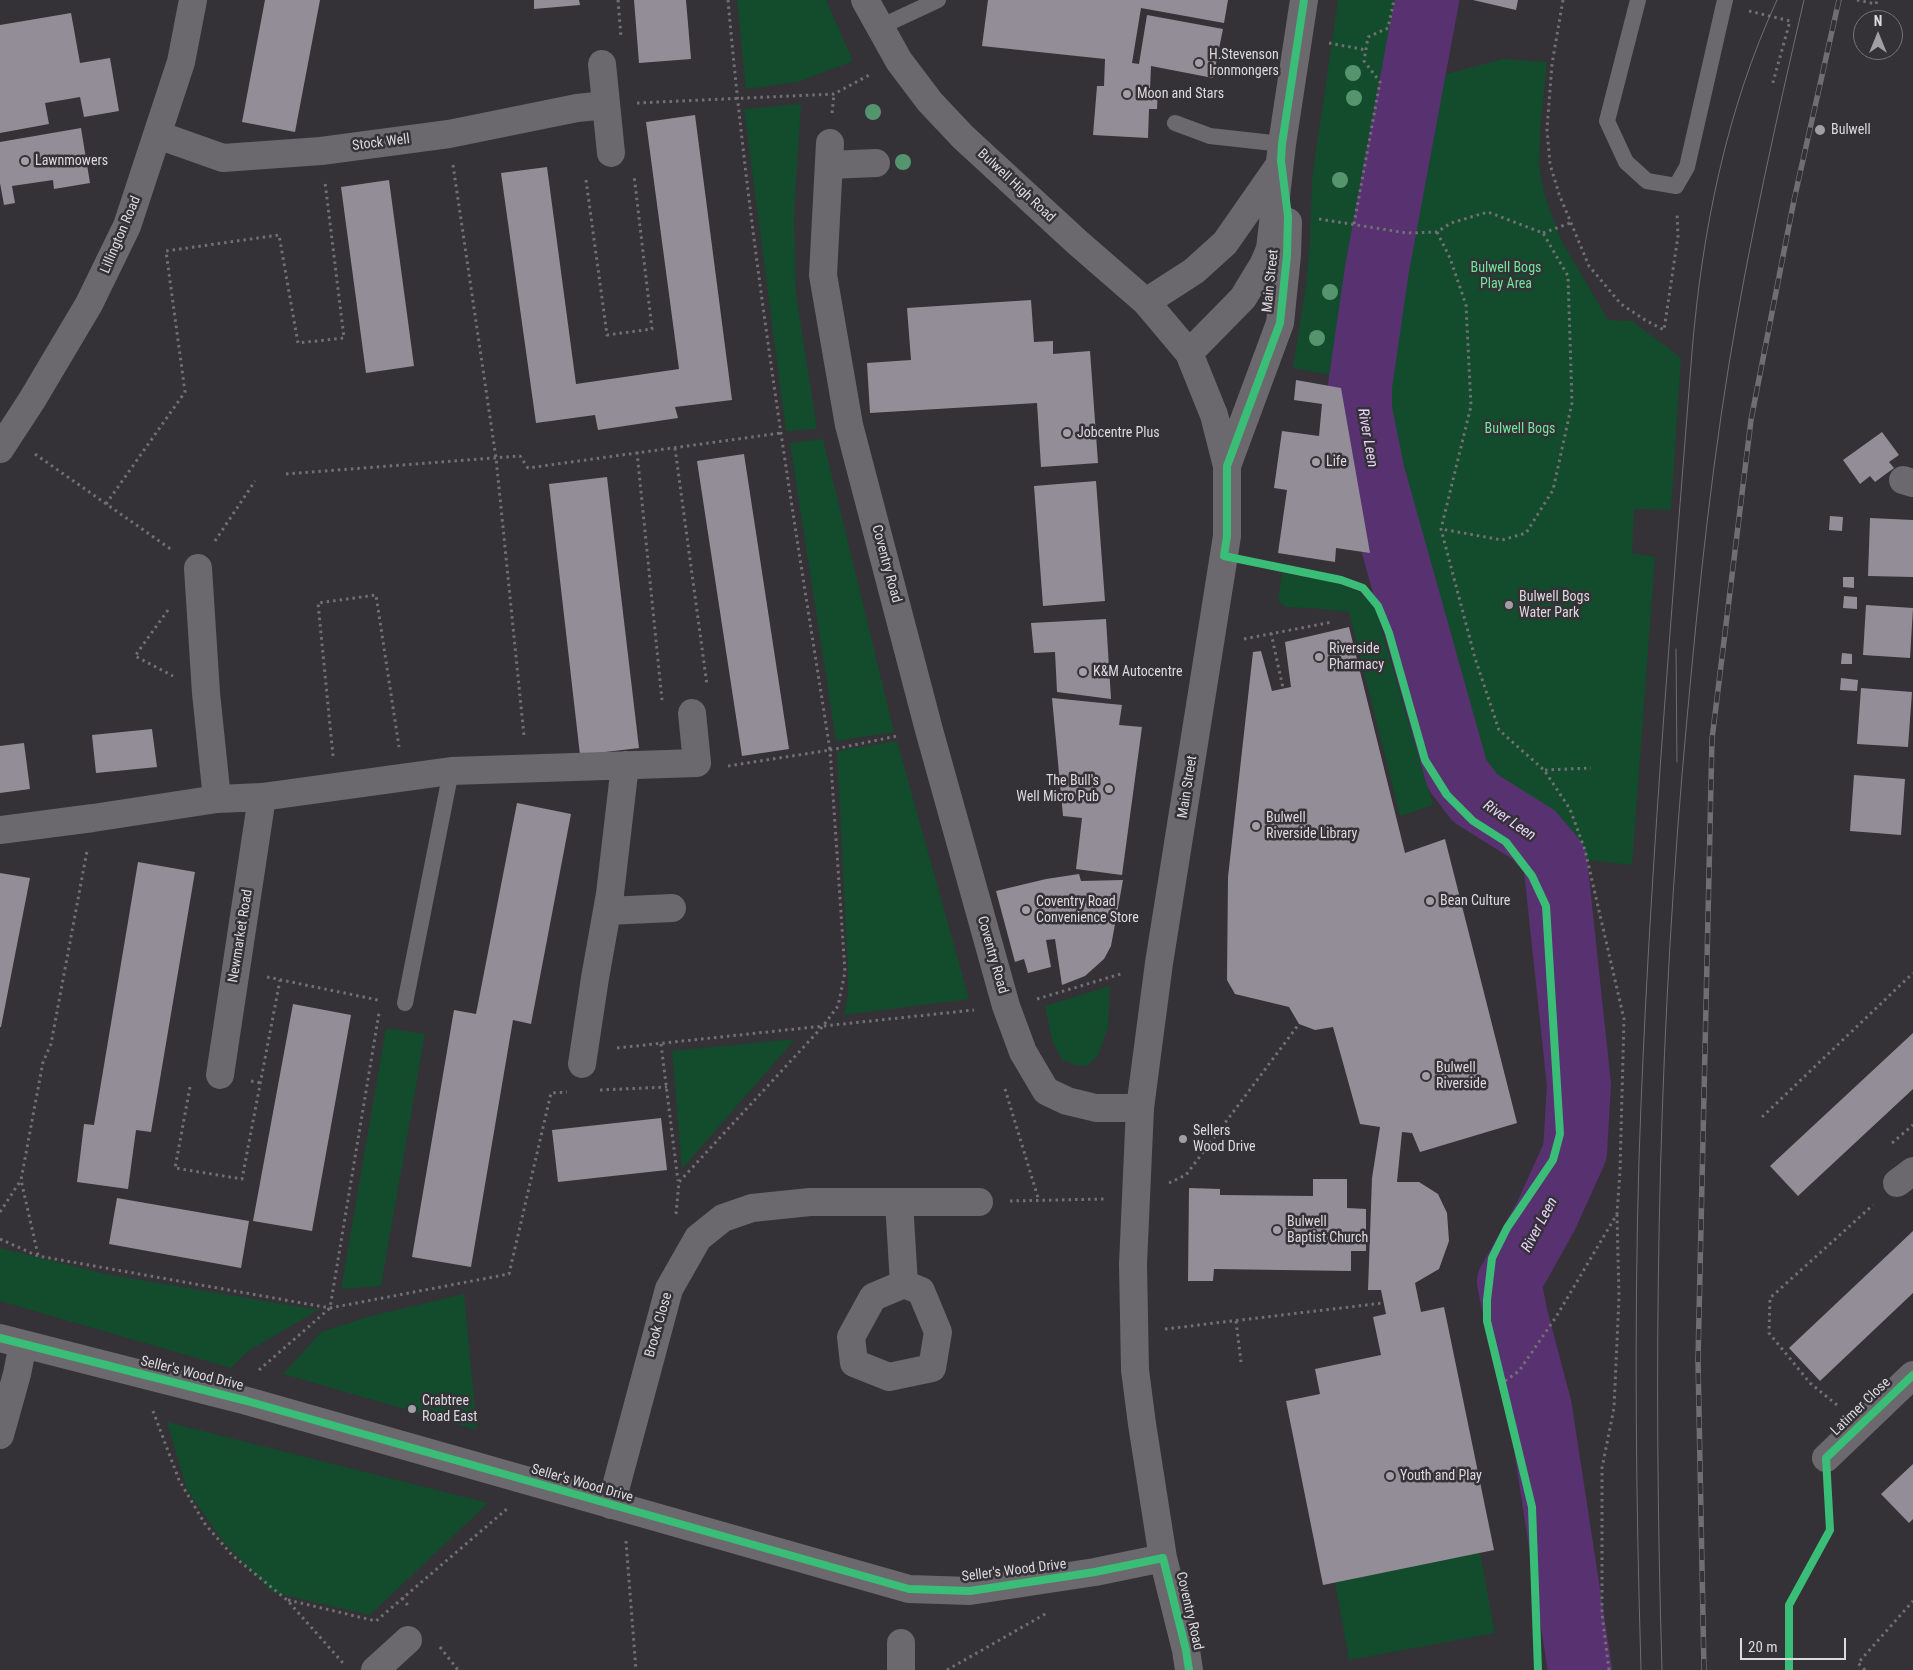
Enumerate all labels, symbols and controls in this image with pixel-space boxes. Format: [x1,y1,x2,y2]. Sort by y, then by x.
north arrow [1853,10,1903,60]
text: N [1874,13,1882,29]
place label: H.Stevenson Ironmongers [1209,47,1279,80]
marker: H.Stevenson Ironmongers [1193,57,1205,69]
place label: Moon and Stars [1137,86,1224,102]
marker: Moon and Stars [1121,88,1133,100]
place label: Bulwell [1831,122,1871,138]
marker: Bulwell [1813,123,1827,137]
street label: Stock Well [351,131,411,155]
street label: Bulwell High Road [974,146,1058,226]
place label: Lawnmowers [35,153,108,169]
marker: Lawnmowers [19,155,31,167]
street label: Lillington Road [97,194,145,276]
street label: Main Street [1259,249,1283,313]
park label: Bulwell Bogs Play Area [1471,260,1541,292]
water label: River Leen [1353,407,1381,469]
park label: Bulwell Bogs [1485,421,1555,437]
place label: Jobcentre Plus [1077,425,1160,441]
marker: Jobcentre Plus [1061,427,1073,439]
place label: Life [1326,454,1347,470]
marker: Life [1310,456,1322,468]
street label: Coventry Road [868,523,904,605]
place label: Bulwell Bogs Water Park [1519,589,1590,622]
marker: Bulwell Bogs Water Park [1503,599,1515,611]
place label: Riverside Pharmacy [1329,641,1384,674]
marker: Riverside Pharmacy [1313,651,1325,663]
place label: K&M Autocentre [1093,664,1182,680]
marker: K&M Autocentre [1077,666,1089,678]
street label: Main Street [1175,754,1201,820]
place label: The Bull's Well Micro Pub [1016,773,1099,806]
marker: The Bull's Well Micro Pub [1103,783,1115,795]
water label: River Leen [1479,797,1539,845]
place label: Bulwell Riverside Library [1266,810,1357,842]
marker: Bulwell Riverside Library [1250,820,1262,832]
street label: Newmarket Road [225,888,257,984]
place label: Bean Culture [1440,893,1510,909]
place label: Coventry Road Convenience Store [1036,894,1139,926]
marker: Bean Culture [1424,895,1436,907]
marker: Coventry Road Convenience Store [1020,904,1032,916]
street label: Coventry Road [973,914,1011,996]
place label: Bulwell Riverside [1436,1060,1486,1092]
marker: Bulwell Riverside [1420,1070,1432,1082]
place label: Sellers Wood Drive [1193,1123,1256,1156]
marker: Sellers Wood Drive [1177,1133,1189,1145]
water label: River Leen [1518,1195,1562,1255]
place label: Bulwell Baptist Church [1287,1214,1368,1246]
marker: Bulwell Baptist Church [1271,1224,1283,1236]
street label: Brook Close [642,1291,676,1359]
street label: Seller's Wood Drive [139,1353,245,1395]
street label: Latimer Close [1828,1374,1894,1440]
place label: Crabtree Road East [422,1393,478,1425]
marker: Crabtree Road East [406,1403,418,1415]
street label: Seller's Wood Drive [529,1461,635,1507]
place label: Youth and Play [1400,1468,1482,1484]
marker: Youth and Play [1384,1470,1396,1482]
street label: Seller's Wood Drive [961,1556,1067,1586]
street label: Coventry Road [1172,1570,1206,1652]
scale bar [1743,1628,1849,1660]
text: 20 m [1748,1638,1778,1656]

